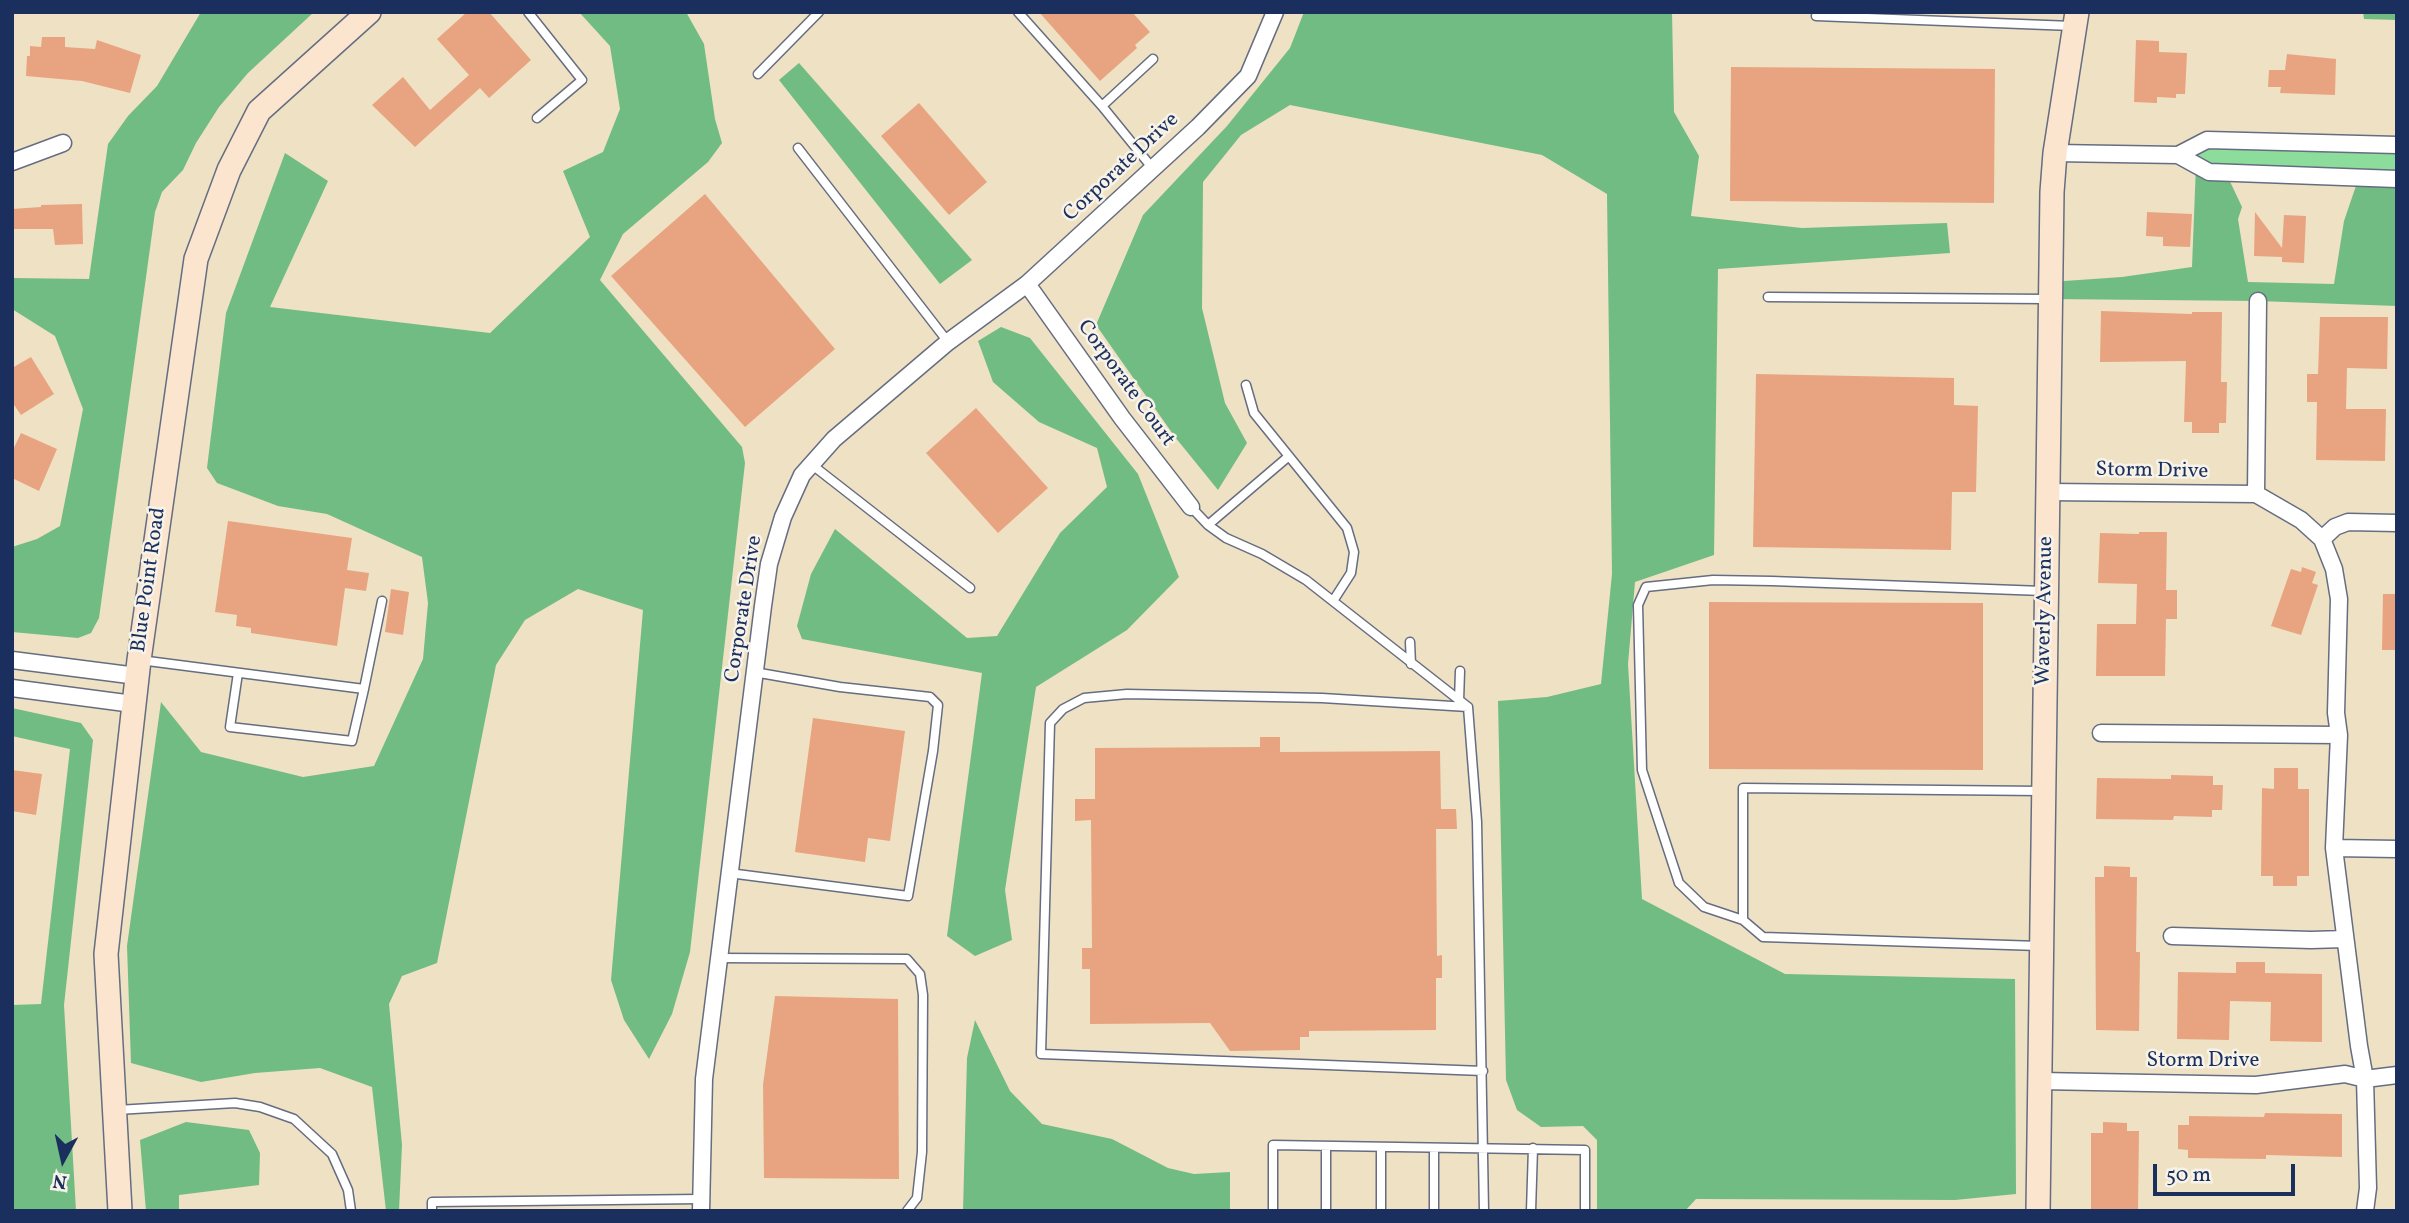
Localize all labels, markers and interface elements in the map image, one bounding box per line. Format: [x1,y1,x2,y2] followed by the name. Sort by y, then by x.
[1059,108,1185,228] street label: Corporate Drive
[1071,316,1179,452] street label: Corporate Court
[2095,458,2209,486] street label: Storm Drive
[127,506,173,654] street label: Blue Point Road
[721,534,769,684] street label: Corporate Drive
[2032,536,2060,686] street label: Waverly Avenue
[2147,1049,2259,1075] street label: Storm Drive
[28,1125,98,1195] north arrow
[2157,1150,2299,1194] scale bar
[2166,1161,2211,1190] text: 50 m
[51,1167,69,1195] text: N

